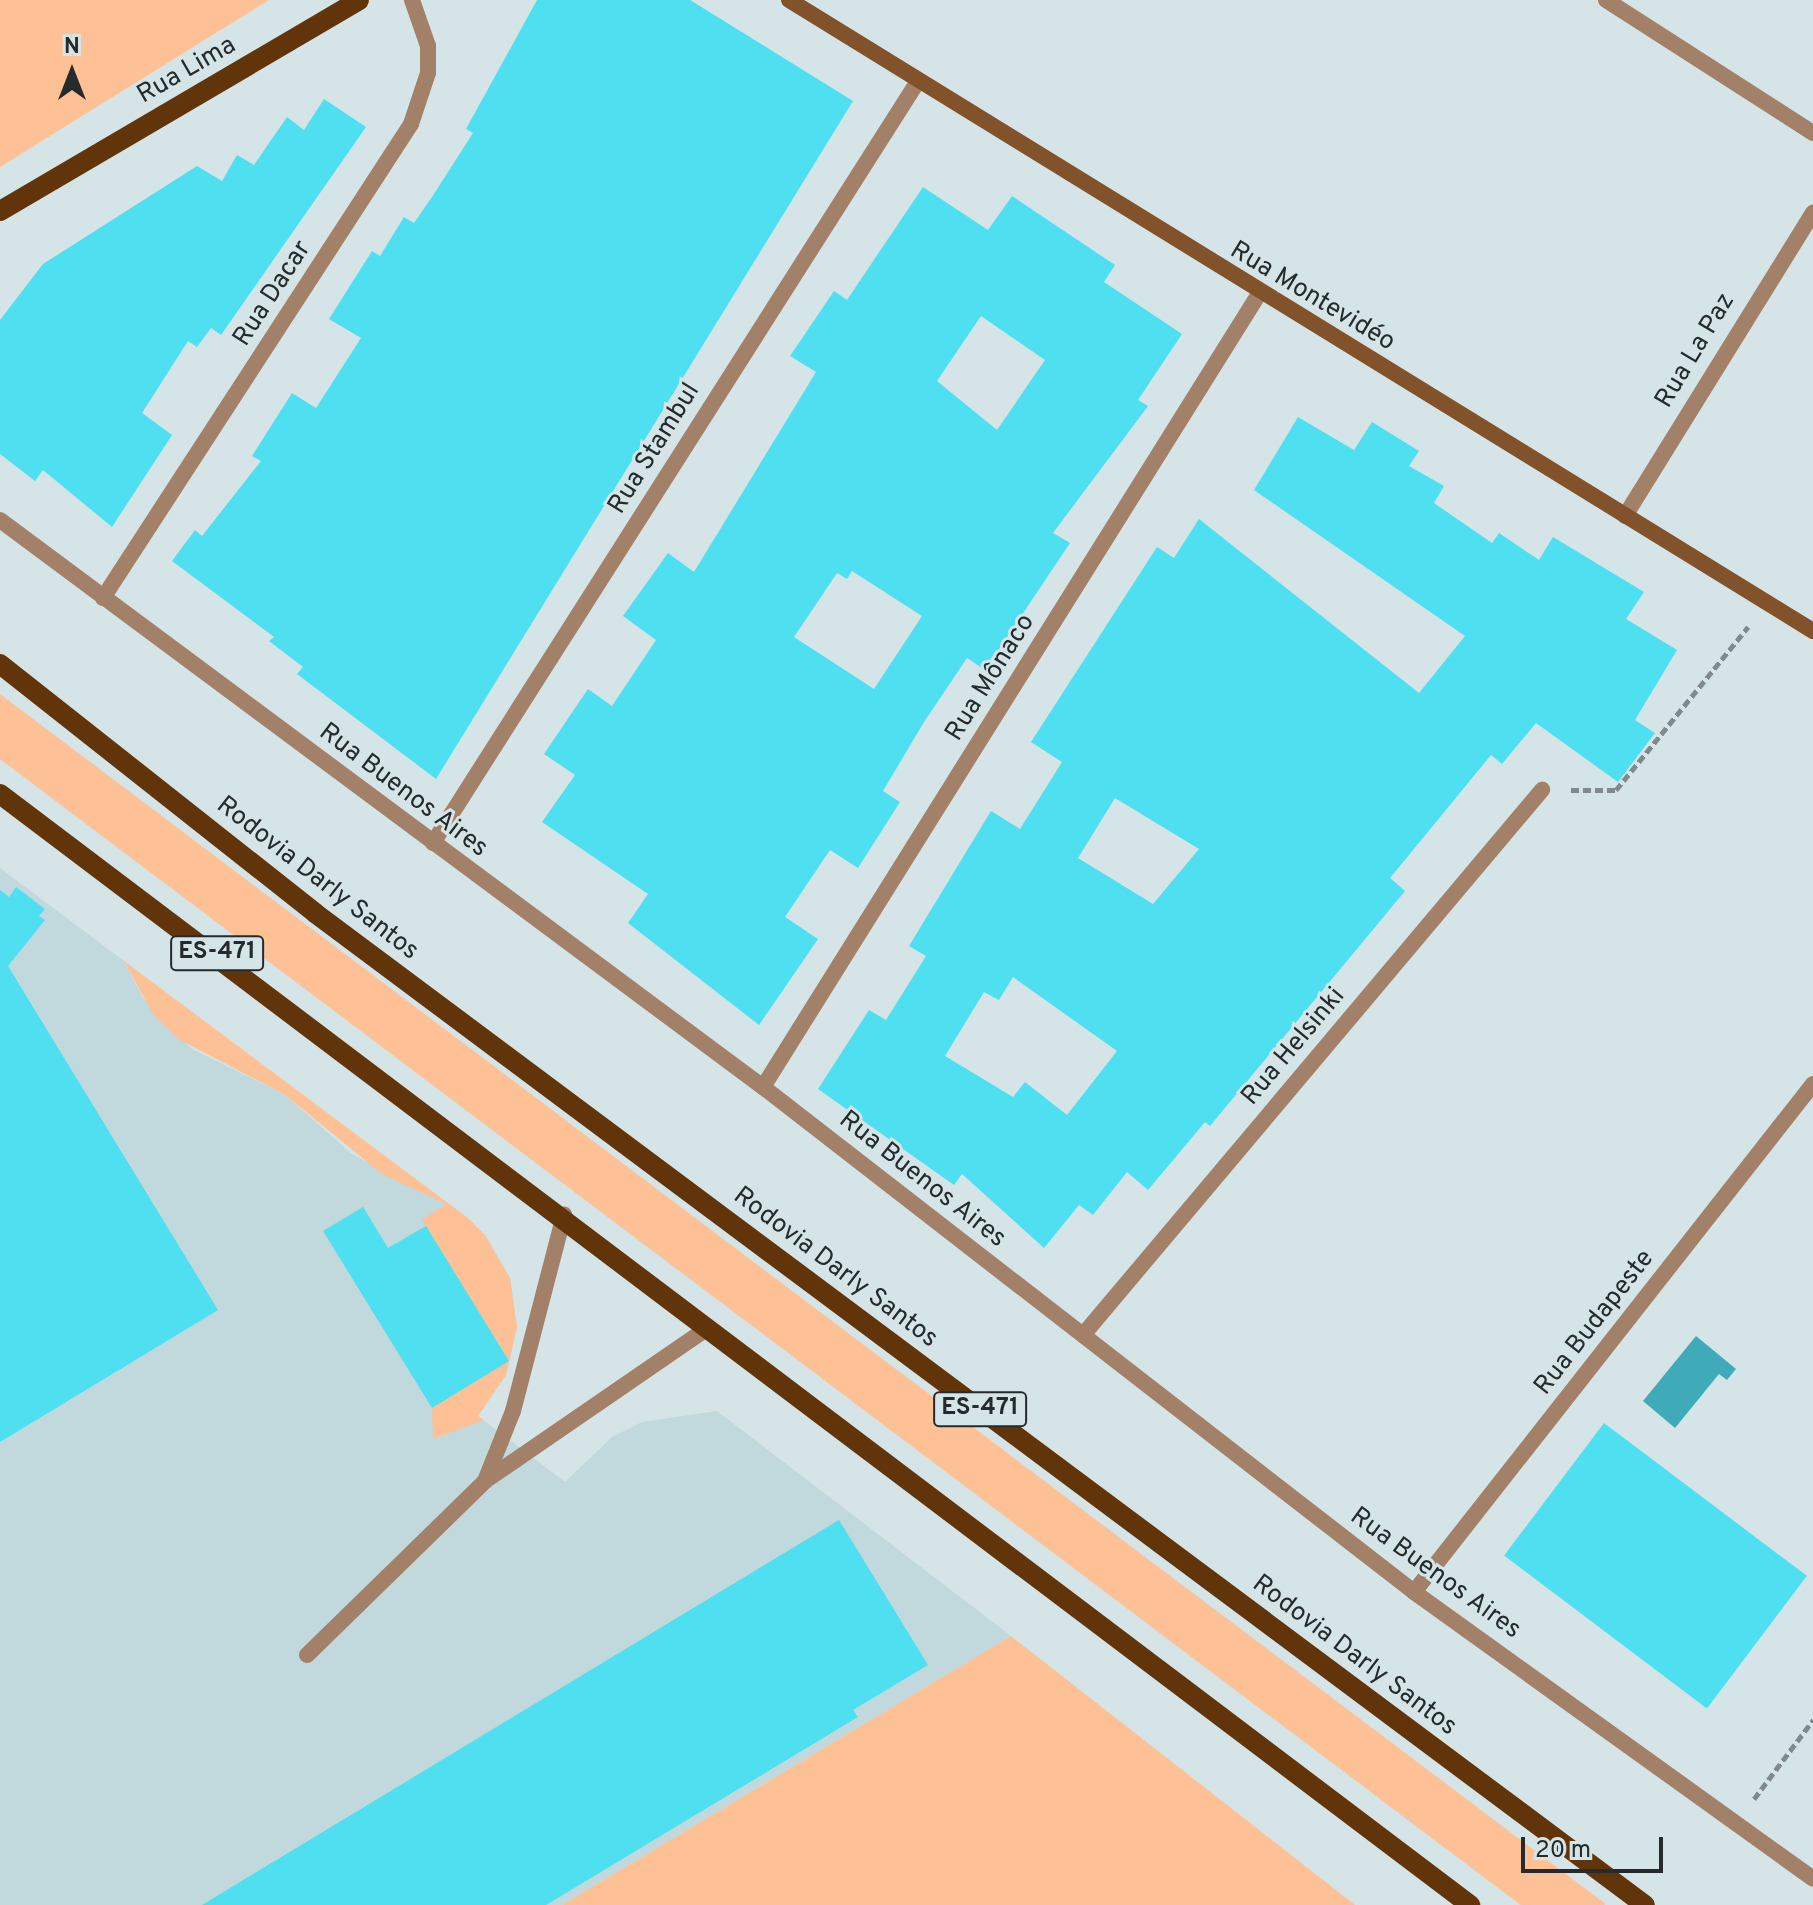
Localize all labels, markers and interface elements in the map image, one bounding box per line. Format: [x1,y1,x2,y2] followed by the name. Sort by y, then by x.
[132,30,242,112] street label: Rua Lima
[32,32,112,112] north arrow
[64,34,80,61] text: N
[227,235,319,353] street label: Rua Dacar
[1224,235,1400,359] street label: Rua Montevidéo
[1650,288,1742,414] street label: Rua La Paz
[602,378,708,520] street label: Rua Stambul
[940,609,1042,747] street label: Rua Mônaco
[312,717,494,865] street label: Rua Buenos Aires
[210,790,424,968] street label: Rodovia Darly Santos
[169,933,265,973] road number: ES-471
[1236,982,1352,1112] street label: Rua Helsinki
[832,1105,1012,1255] street label: Rua Buenos Aires
[727,1181,943,1355] street label: Rodovia Darly Santos
[1529,1244,1661,1402] street label: Rua Budapeste
[932,1389,1028,1429] road number: ES-471
[1343,1501,1527,1647] street label: Rua Buenos Aires
[1246,1569,1462,1743] street label: Rodovia Darly Santos
[1525,1821,1667,1871] scale bar
[1535,1836,1591,1866] text: 20 m

